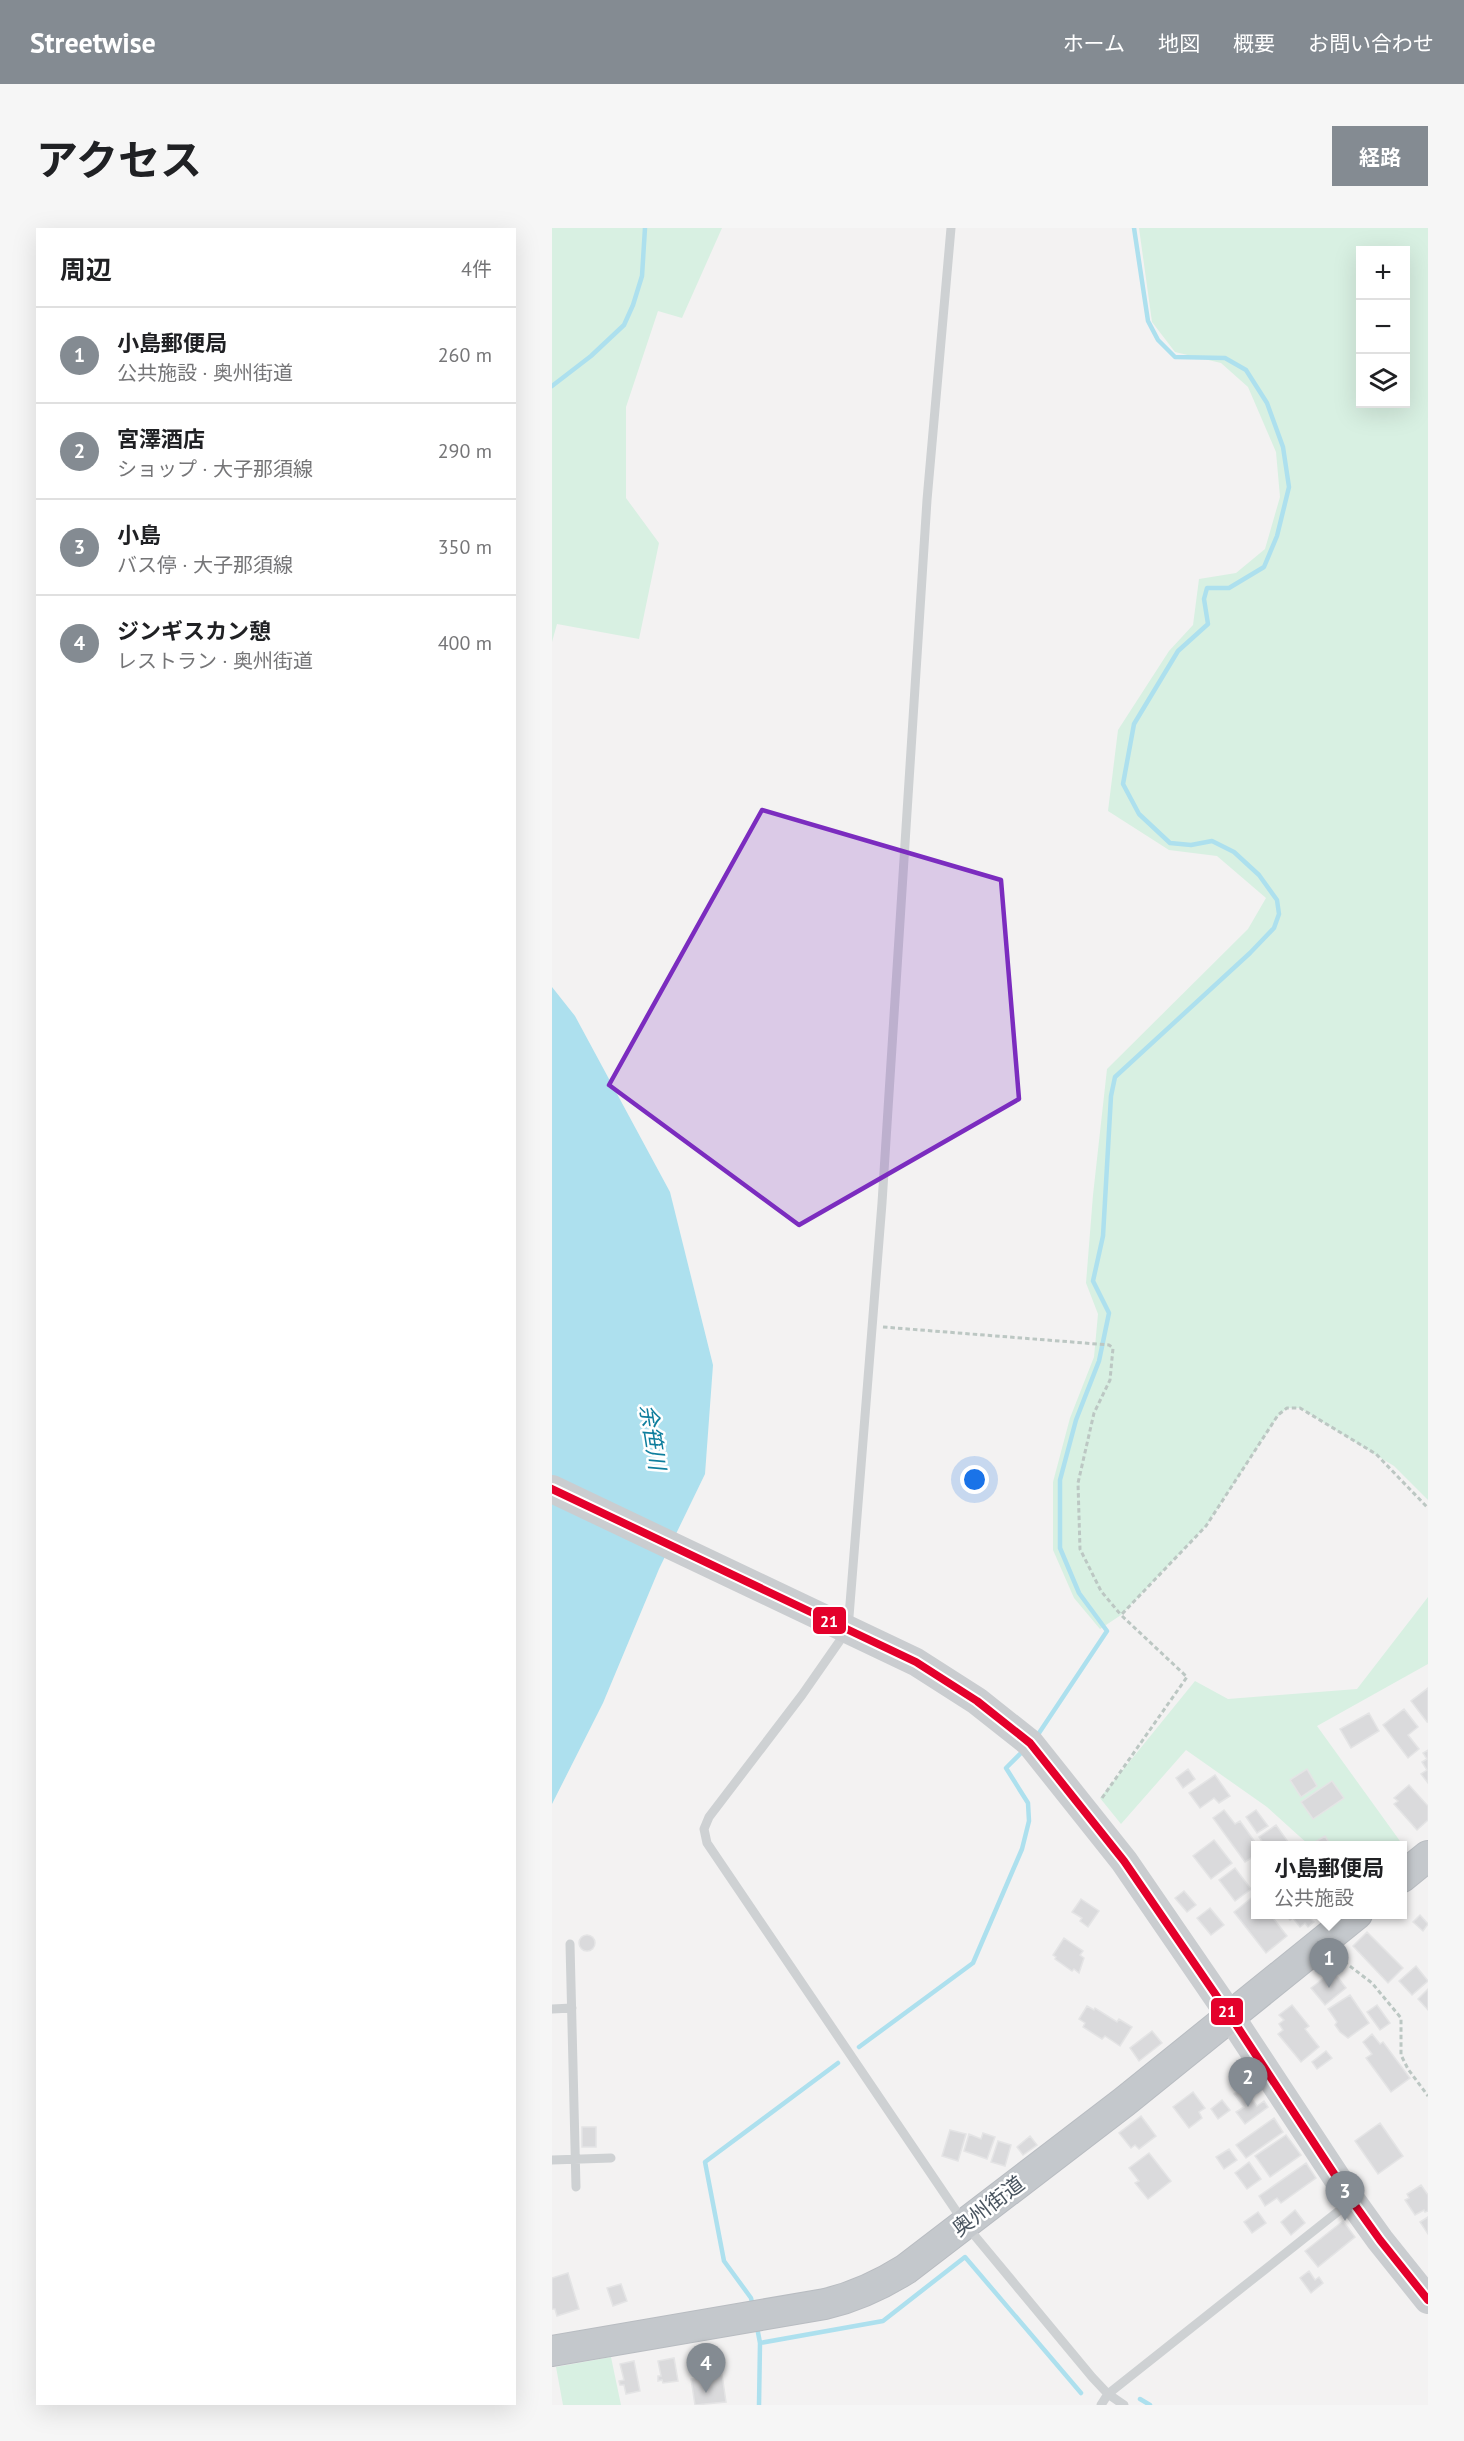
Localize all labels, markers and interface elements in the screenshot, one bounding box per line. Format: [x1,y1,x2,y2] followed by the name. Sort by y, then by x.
[30,24,156,61] text: Streetwise
[1063,30,1125,57] text: ホーム
[1158,30,1200,57] text: 地図
[1233,30,1275,57] text: 概要
[1308,30,1434,57] text: お問い合わせ
[1332,126,1428,186] button: 経路
[36,132,202,187] text: アクセス
[1356,246,1410,408] map controls
[1356,246,1410,300] button: +
[60,253,112,286] text: 周辺
[461,256,492,282] text: 4件
[1356,300,1410,354] button: −
[117,329,227,357] text: 小島郵便局
[74,342,85,368] text: 1
[438,342,492,368] text: 260 m
[1356,354,1410,408] button: layers
[117,360,293,386] text: 公共施設 · 奥州街道
[117,425,205,453] text: 宮澤酒店
[74,438,85,464] text: 2
[438,438,492,464] text: 290 m
[117,456,313,482] text: ショップ · 大子那須線
[117,521,161,549] text: 小島
[74,534,85,560] text: 3
[438,534,492,560] text: 350 m
[117,552,293,578] text: バス停 · 大子那須線
[117,617,271,645] text: ジンギスカン憩
[74,630,85,656] text: 4
[438,630,492,656] text: 400 m
[117,648,313,674] text: レストラン · 奥州街道
[634,1402,672,1474] water label: 余笹川
[960,1465,989,1494] your location
[812,1606,847,1635] line badge: 21
[820,1611,838,1631] text: 21
[1251,1841,1407,1919] popup
[1274,1854,1384,1882] text: 小島郵便局
[1274,1885,1354,1911] text: 公共施設
[1310,1938,1348,1988] pin: 1
[1210,1997,1244,2026] line badge: 21
[1218,2001,1236,2021] text: 21
[1228,2058,1268,2107] pin: 2
[946,2170,1030,2242] street label: 奥州街道
[1326,2172,1364,2221] pin: 3
[686,2344,726,2393] pin: 4

